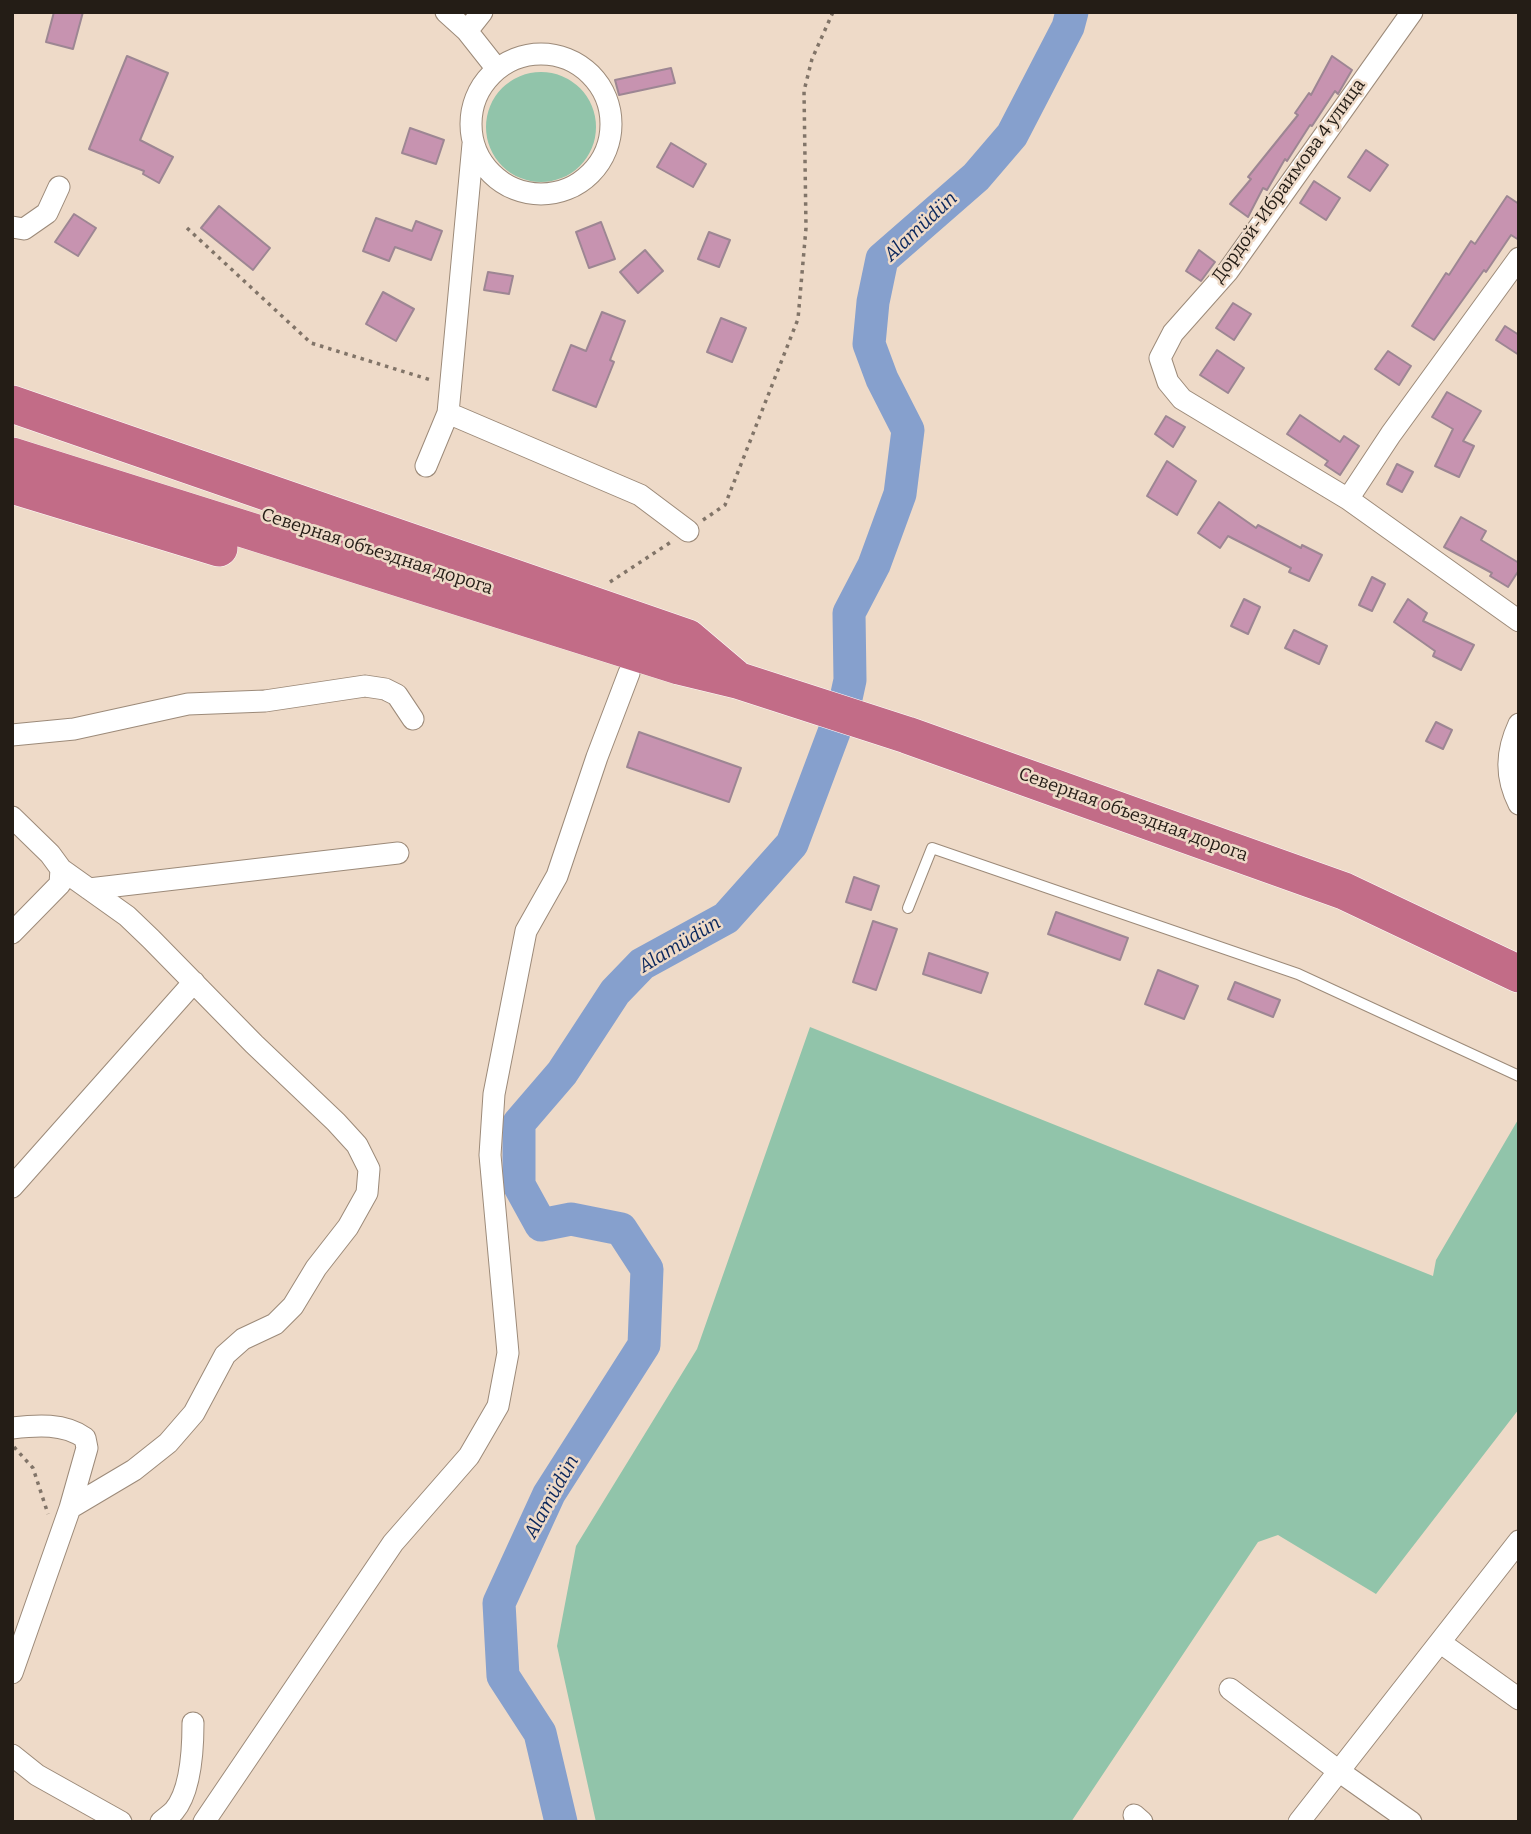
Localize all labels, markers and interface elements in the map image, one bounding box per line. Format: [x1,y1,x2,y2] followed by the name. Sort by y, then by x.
[1208,75,1370,287] street label: Дордой-Ибраимова 4 улица
[880,187,962,267] water label: Alamüdün
[258,504,496,600] street label: Северная объездная дорога
[1015,763,1251,867] street label: Северная объездная дорога
[635,912,725,978] water label: Alamüdün
[520,1452,584,1542] water label: Alamüdün

